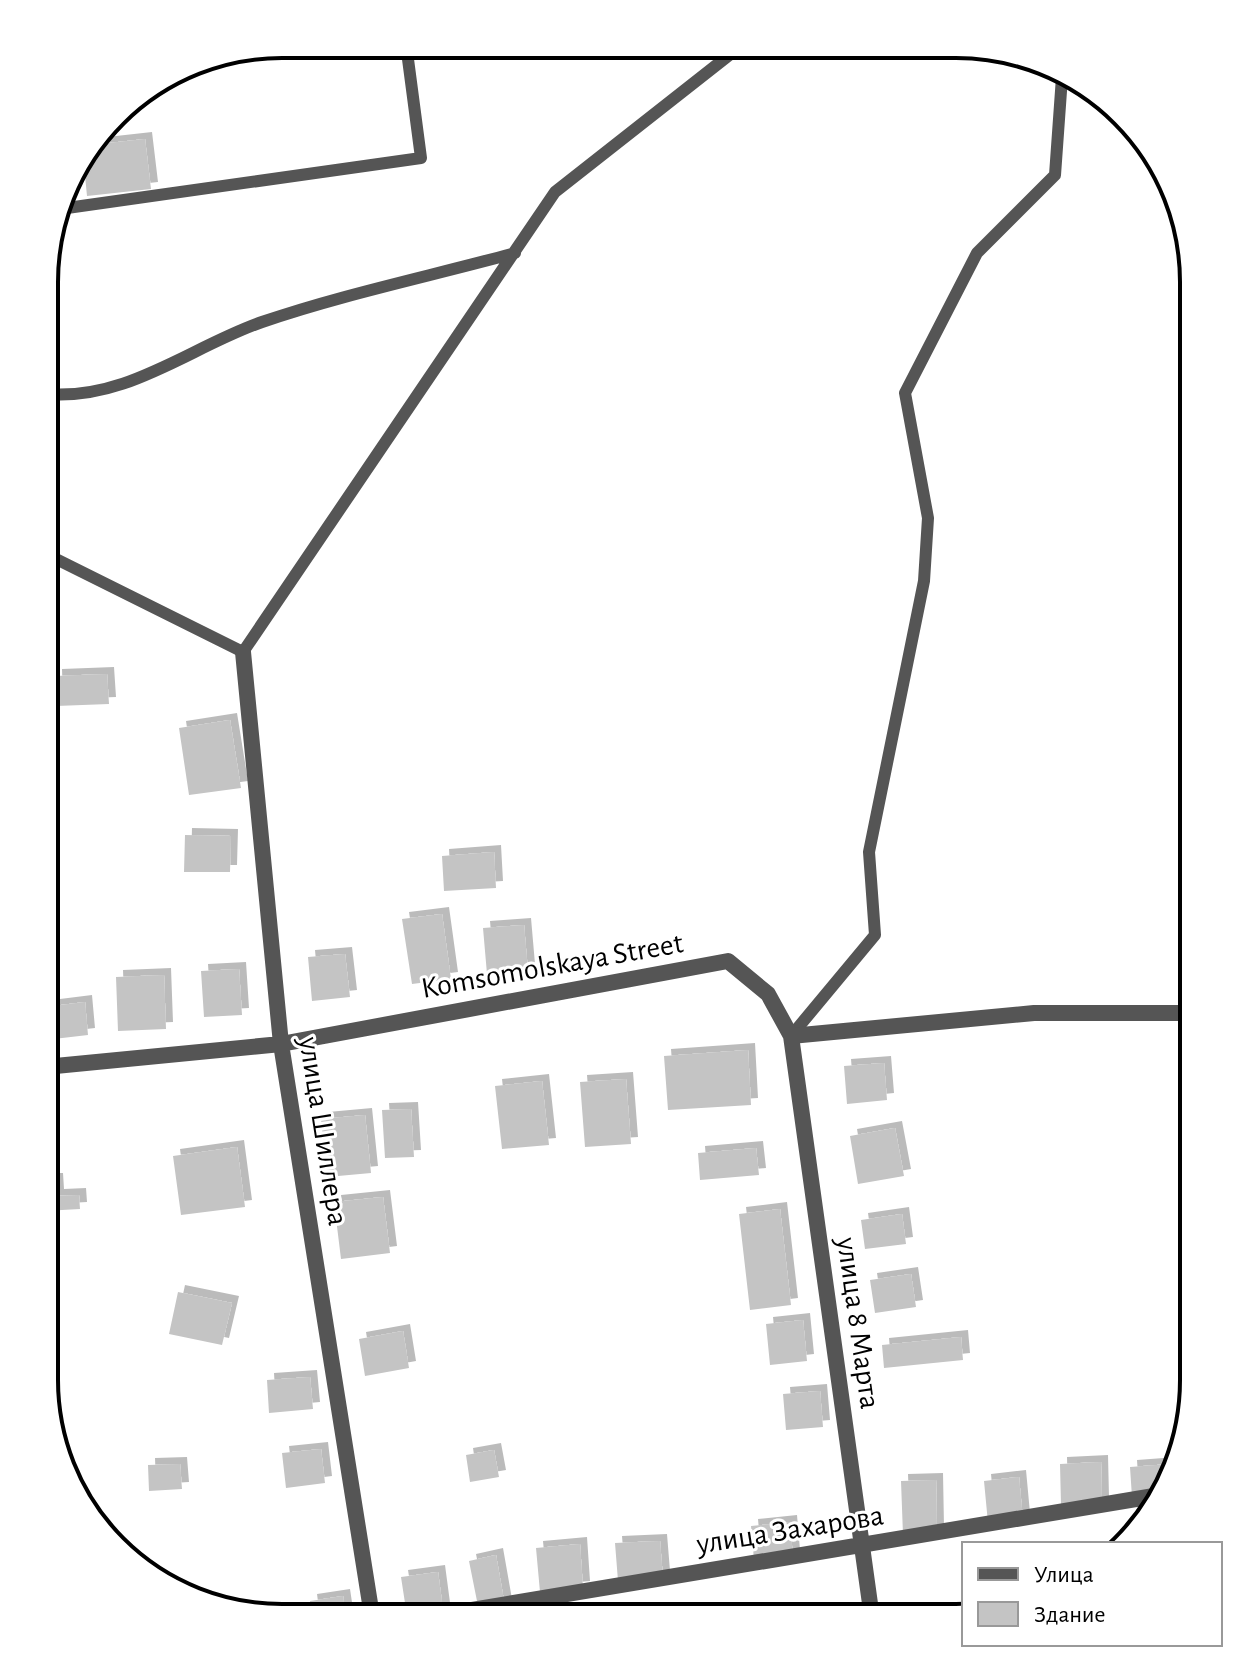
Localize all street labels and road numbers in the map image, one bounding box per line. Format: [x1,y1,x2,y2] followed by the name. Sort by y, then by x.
[419,928,686,1004] street label: Komsomolskaya Street
[293,1034,353,1228] street label: улица Шиллера
[831,1234,885,1411] street label: улица 8 Марта
[694,1500,886,1560] street label: улица Захарова

